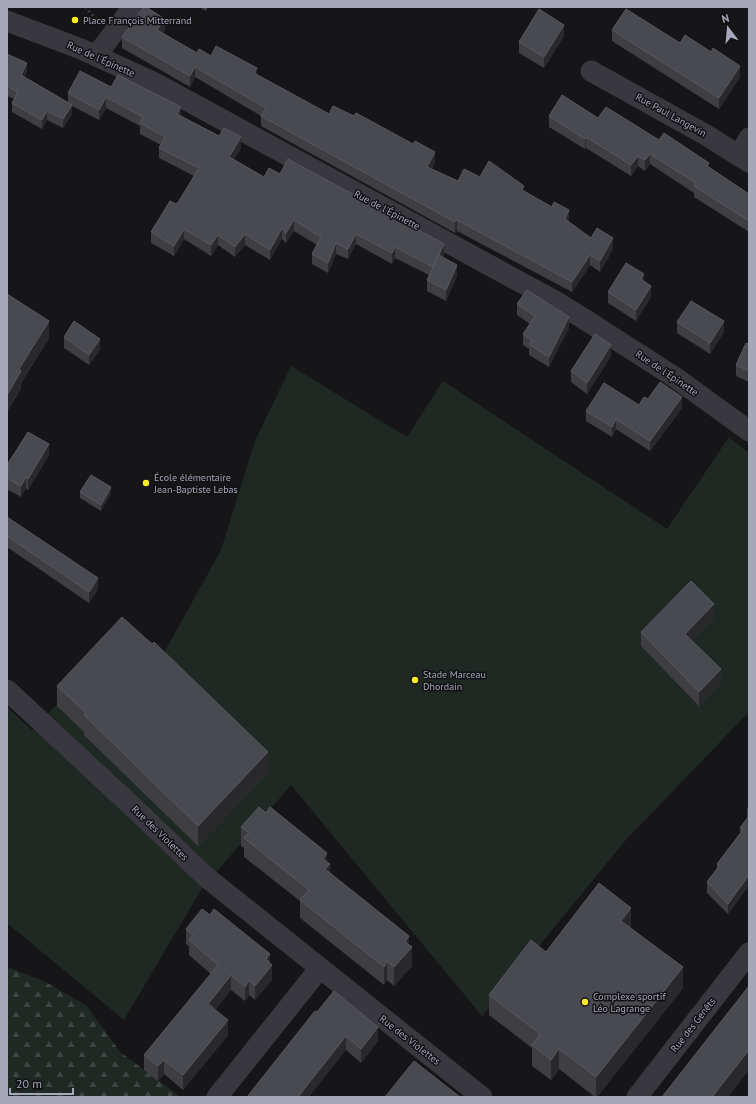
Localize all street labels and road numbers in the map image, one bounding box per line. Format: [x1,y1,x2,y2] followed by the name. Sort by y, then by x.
[65,38,137,80] street label: Rue de l'Épinette
[633,90,709,140] street label: Rue Paul Langevin
[352,187,422,233] street label: Rue de l'Épinette
[633,347,701,399] street label: Rue de l'Épinette
[129,803,191,863] street label: Rue des Violettes
[668,995,718,1055] street label: Rue des Genêts
[377,1012,443,1068] street label: Rue des Violettes

